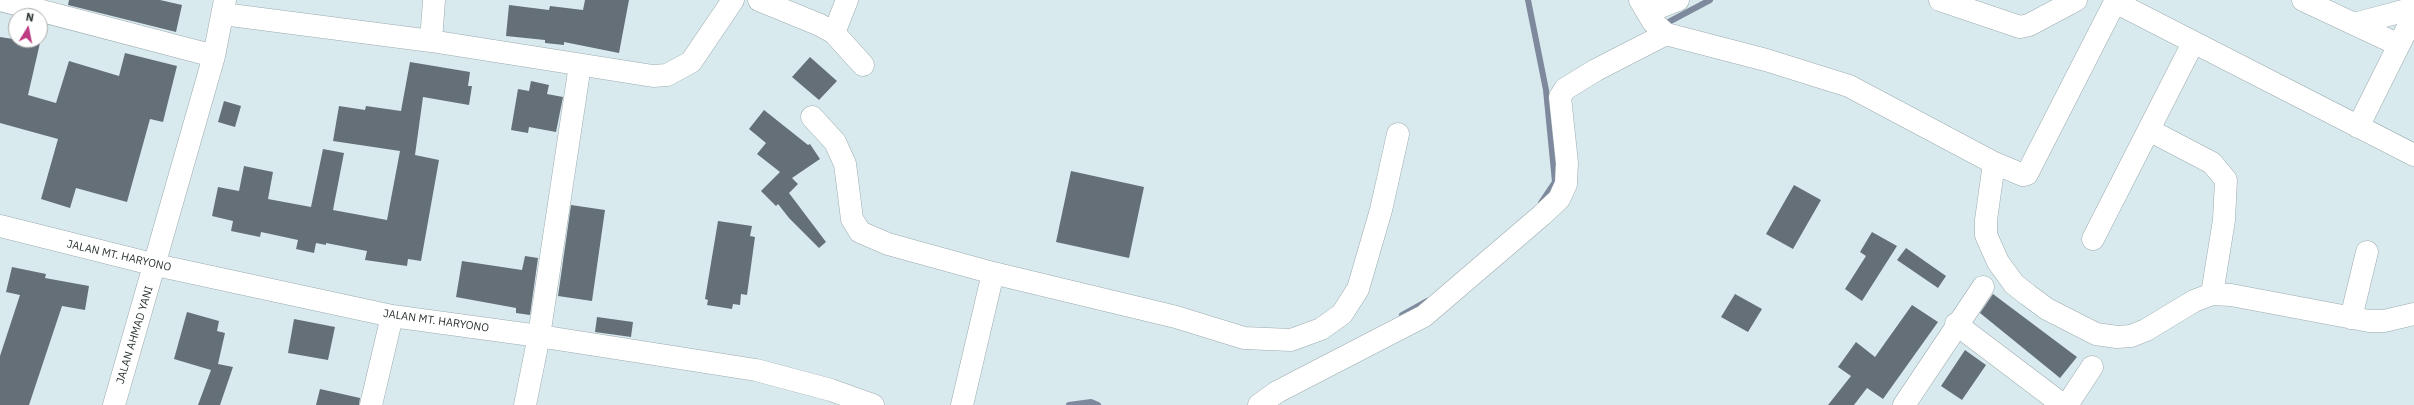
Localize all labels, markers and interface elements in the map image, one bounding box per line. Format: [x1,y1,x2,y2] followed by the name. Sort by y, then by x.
[8,8,48,48] north arrow
[25,10,35,25] text: N
[66,238,172,274] street label: JALAN MT. HARYONO
[114,284,156,386] street label: JALAN AHMAD YANI
[382,307,490,335] street label: JALAN MT. HARYONO

